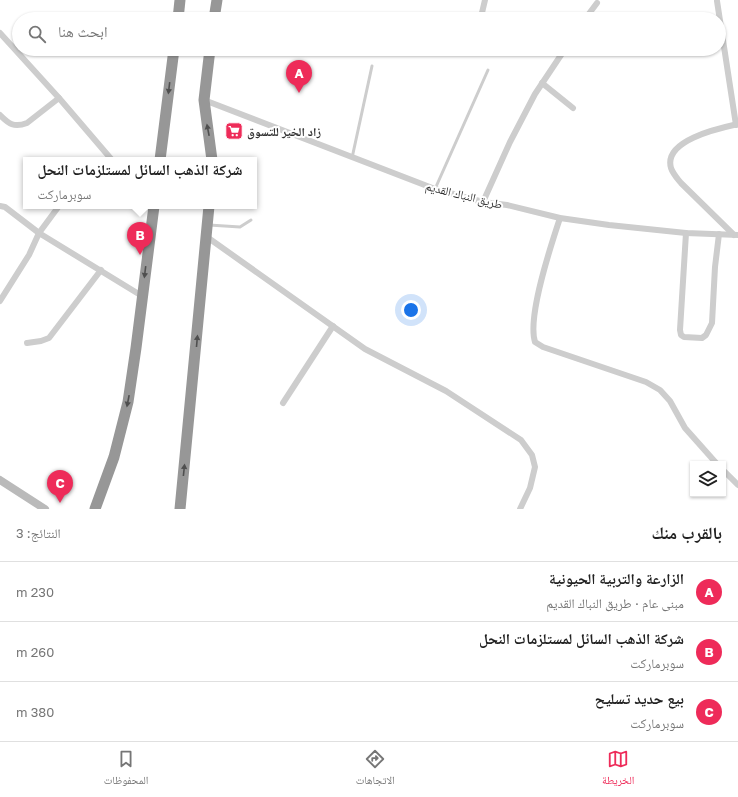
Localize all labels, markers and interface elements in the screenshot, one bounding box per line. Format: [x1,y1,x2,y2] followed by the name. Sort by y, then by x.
[12,12,726,56] search box
[58,22,108,40] text: ابحث هنا
[26,23,48,45] icon: search
[286,60,312,93] pin: A
[166,82,173,94] one-way arrow
[224,121,244,141] supermarket icon: زاد الخير للتسوق
[204,124,210,136] one-way arrow
[247,124,321,140] place label: زاد الخير للتسوق
[23,157,257,209] popup
[38,160,242,178] text: شركة الذهب السائل لمستلزمات النحل
[424,178,504,213] street label: طريق النباك القديم
[38,186,91,202] text: سوبرماركت
[127,222,153,255] pin: B
[142,266,148,279] one-way arrow
[401,300,421,320] your location
[193,335,200,347] one-way arrow
[125,395,131,407] one-way arrow
[690,461,726,497] map controls
[690,461,726,497] button: layers
[181,464,188,476] one-way arrow
[47,470,73,503] pin: C
[651,522,722,543] text: بالقرب منك
[16,525,61,541] text: النتائج: 3
[549,569,684,587] text: الزارعة والتربية الحيونية
[16,584,54,600] text: 230 m
[704,584,714,600] text: A
[546,595,684,611] text: مبنى عام · طريق النباك القديم
[479,629,684,647] text: شركة الذهب السائل لمستلزمات النحل
[16,644,54,660] text: 260 m
[704,644,714,660] text: B
[630,655,684,671] text: سوبرماركت
[595,689,684,707] text: بيع حديد تسليح
[16,704,54,720] text: 380 m
[704,704,714,720] text: C
[630,715,684,731] text: سوبرماركت
[104,748,148,791] tab: المحفوظات
[356,748,395,791] tab: الاتجاهات
[602,748,634,791] tab: الخريطة

